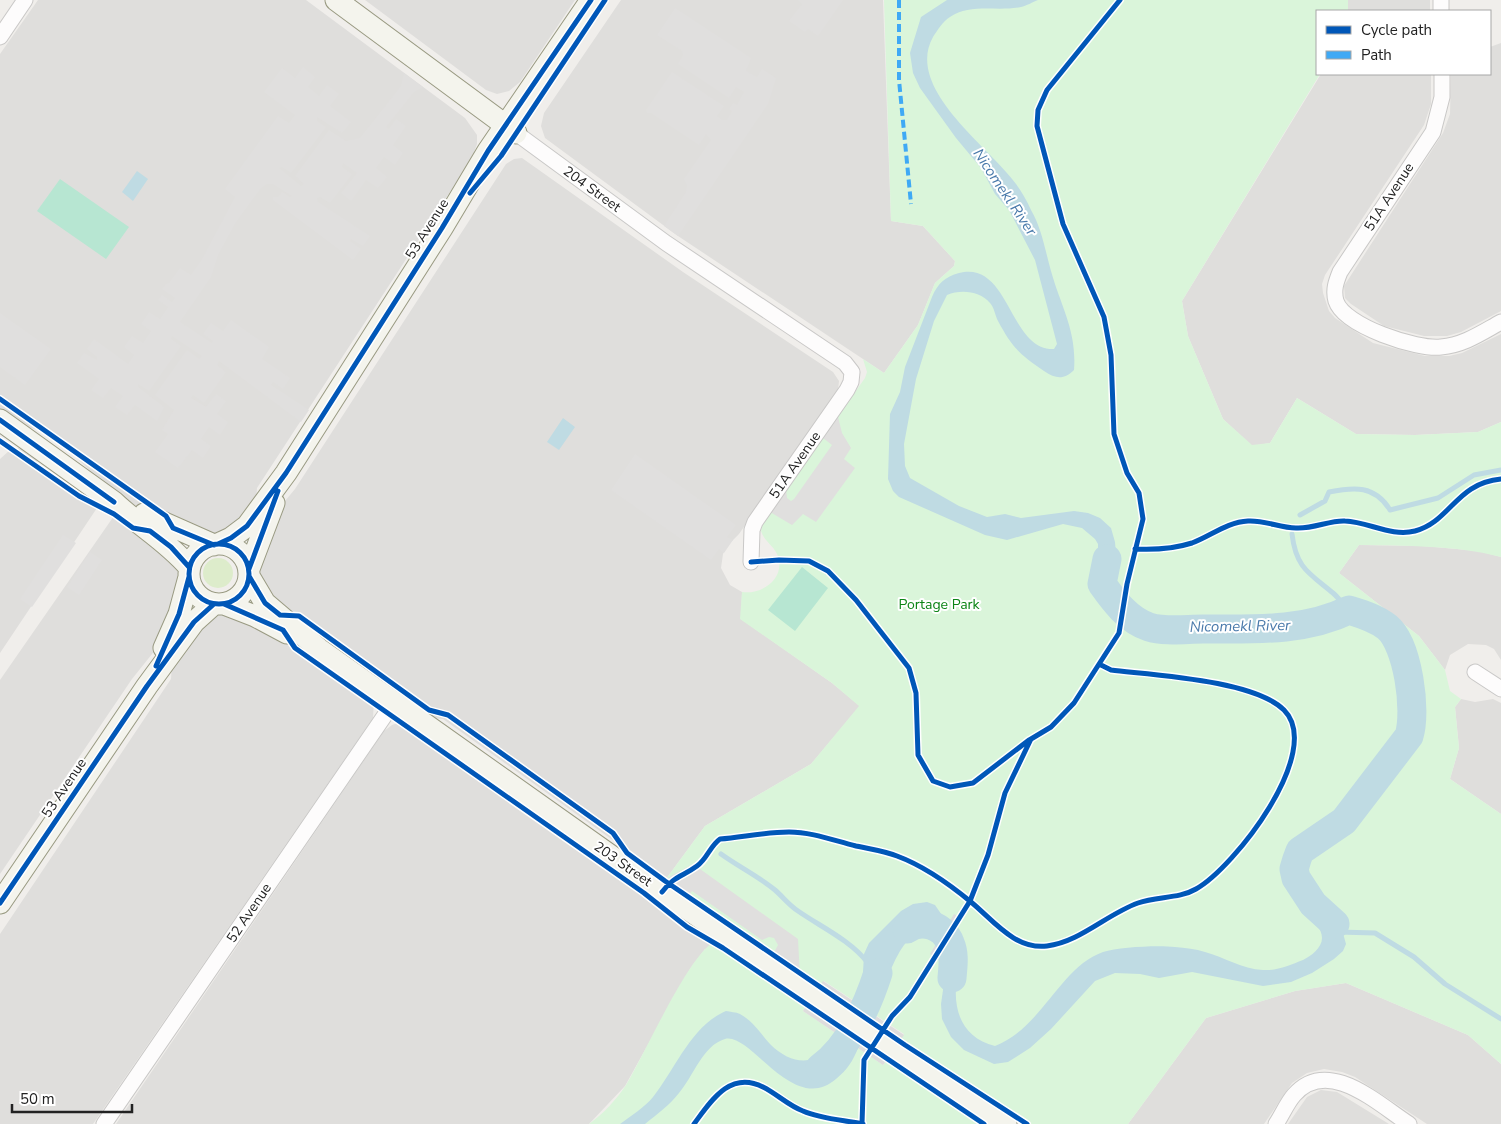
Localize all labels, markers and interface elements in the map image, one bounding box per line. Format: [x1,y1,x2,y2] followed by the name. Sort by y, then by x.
[1316,10,1491,75] legend
[1361,20,1432,40] text: Cycle path
[1361,45,1392,65] text: Path
[969,145,1042,240] water label: Nicomekl River
[1360,159,1418,235] street label: 51A Avenue
[559,162,625,216] street label: 204 Street
[401,195,453,263] street label: 53 Avenue
[765,428,825,502] street label: 51A Avenue
[898,595,981,614] park label: Portage Park
[1189,615,1291,637] water label: Nicomekl River
[37,754,91,822] street label: 53 Avenue
[590,837,656,891] street label: 203 Street
[222,879,276,947] street label: 52 Avenue
[12,1082,132,1114] scale bar
[20,1089,55,1109] text: 50 m

